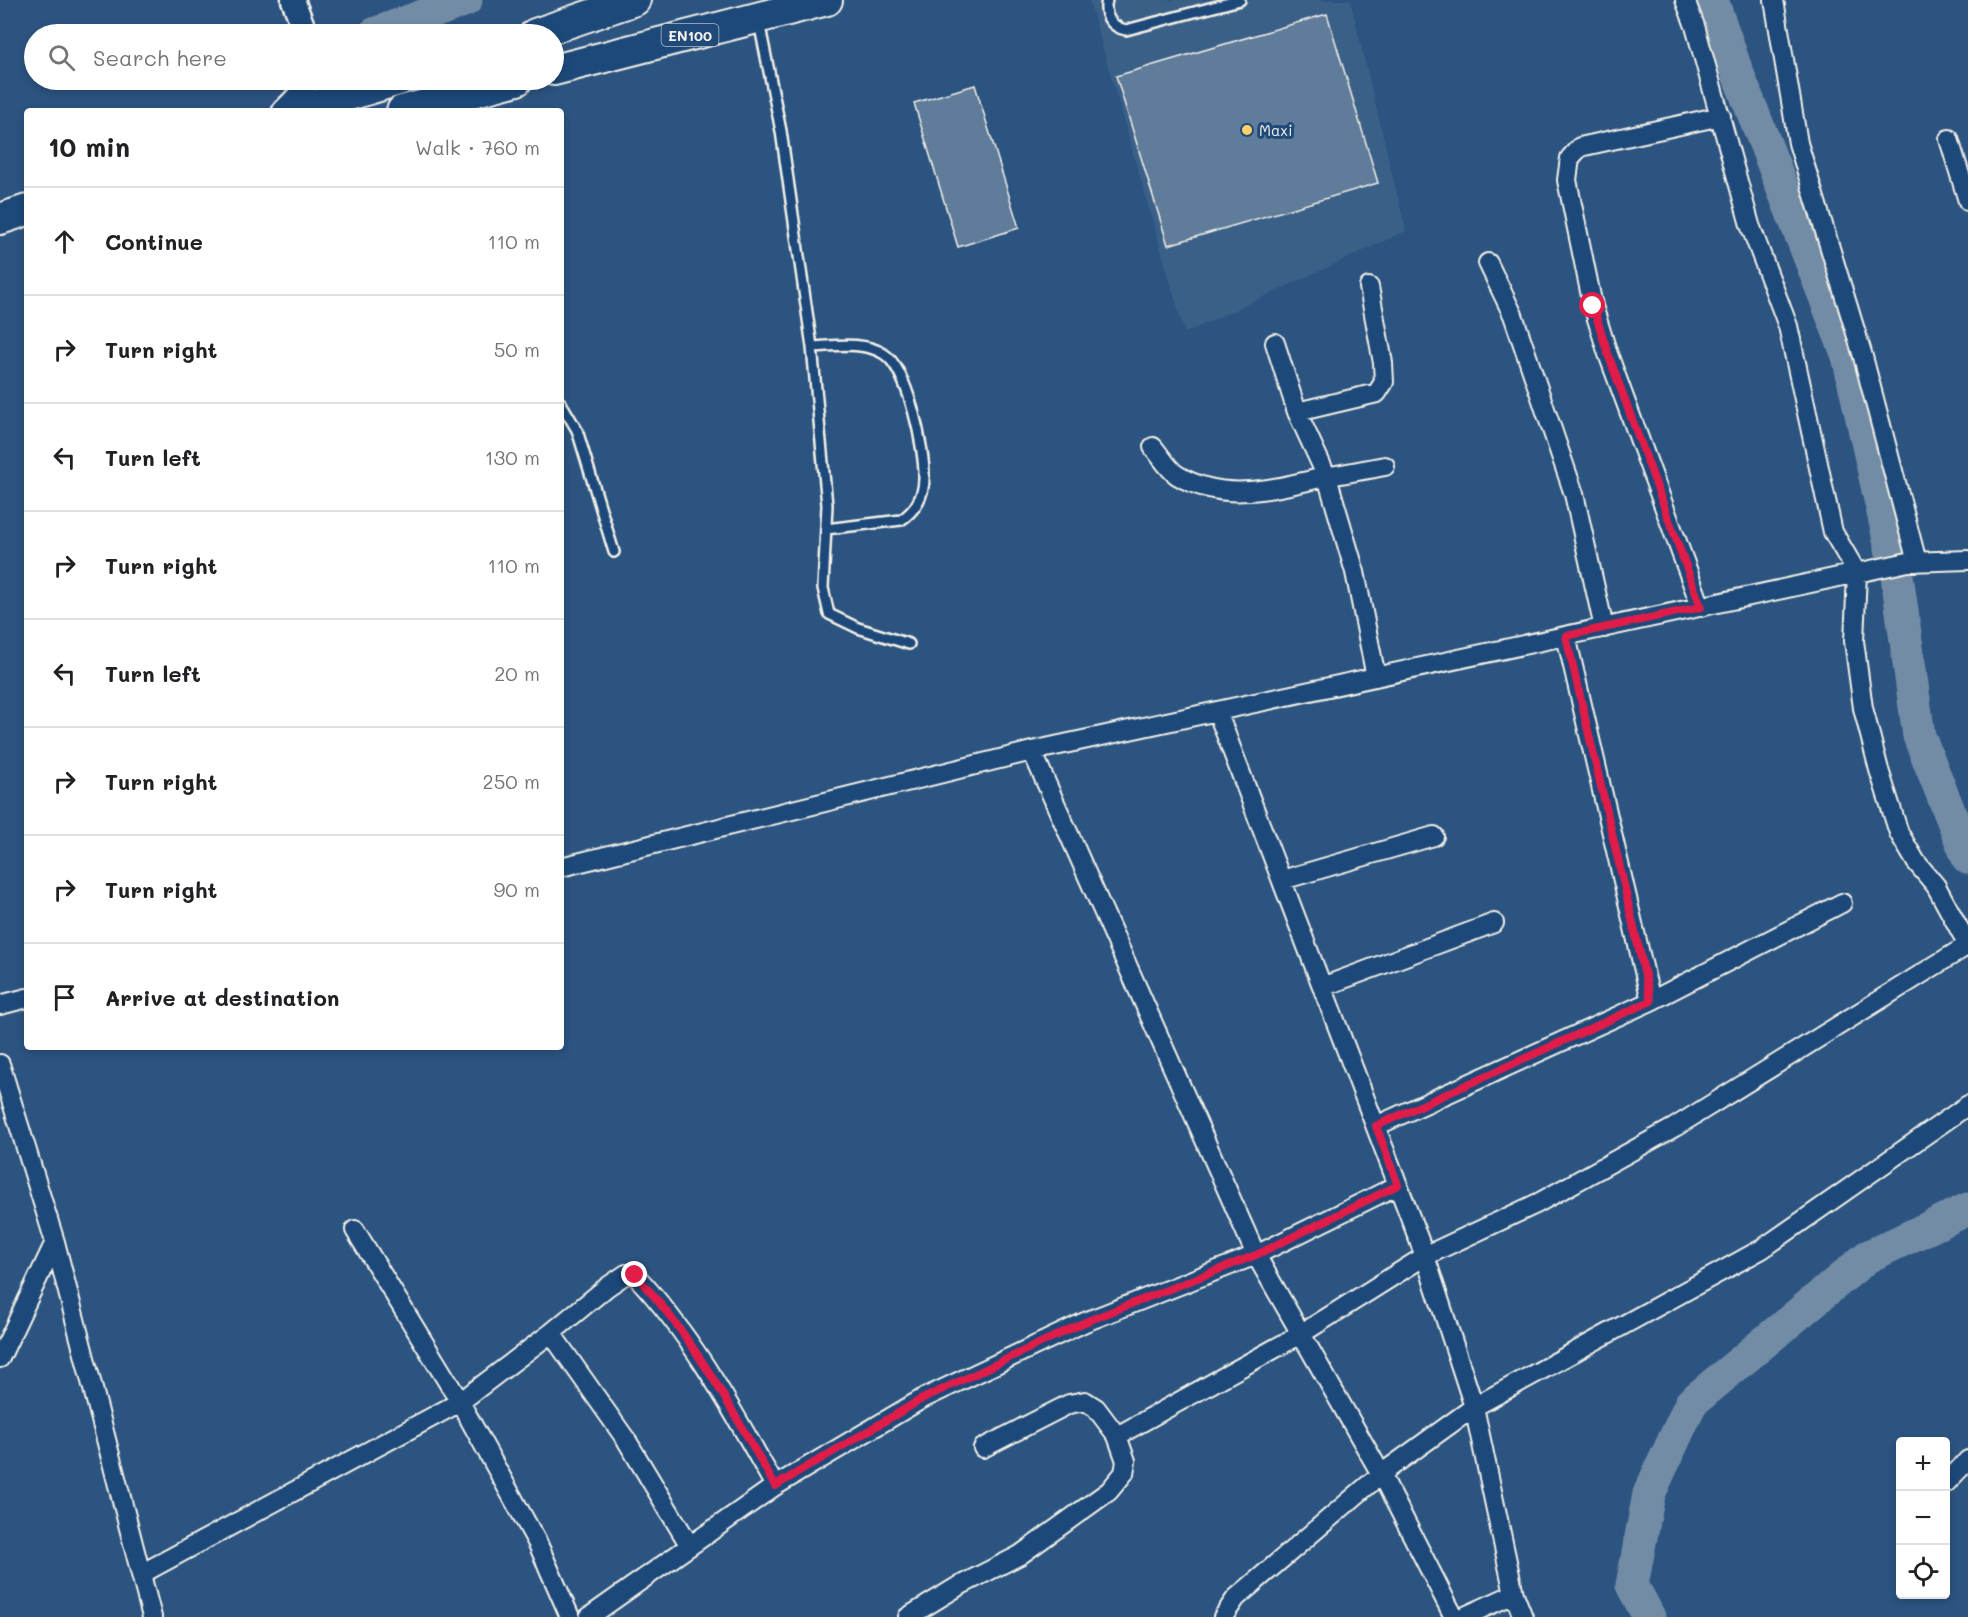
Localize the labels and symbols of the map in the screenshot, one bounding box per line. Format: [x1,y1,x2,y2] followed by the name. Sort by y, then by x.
[662,24,718,46] road number: EN100
[1259,120,1293,140] place label: Maxi
[1240,123,1254,137] marker: Maxi
[1579,292,1605,318] route start
[621,1261,647,1287] route end

